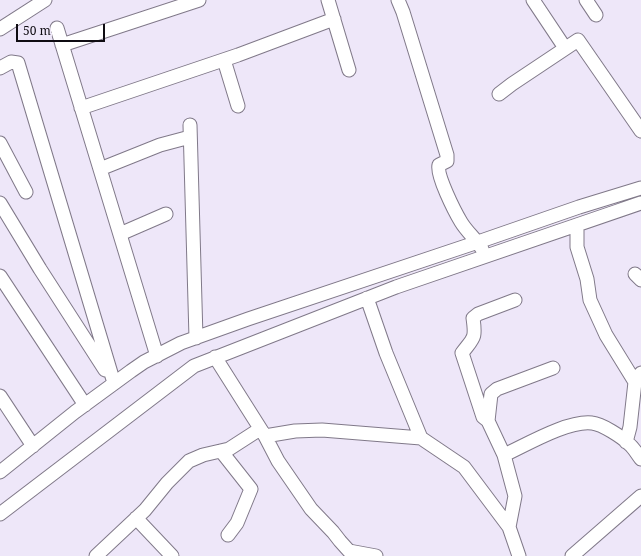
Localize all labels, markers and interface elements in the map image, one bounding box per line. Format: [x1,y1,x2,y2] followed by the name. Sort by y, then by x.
[18,16,107,42] scale bar
[23,22,51,39] text: 50 m

